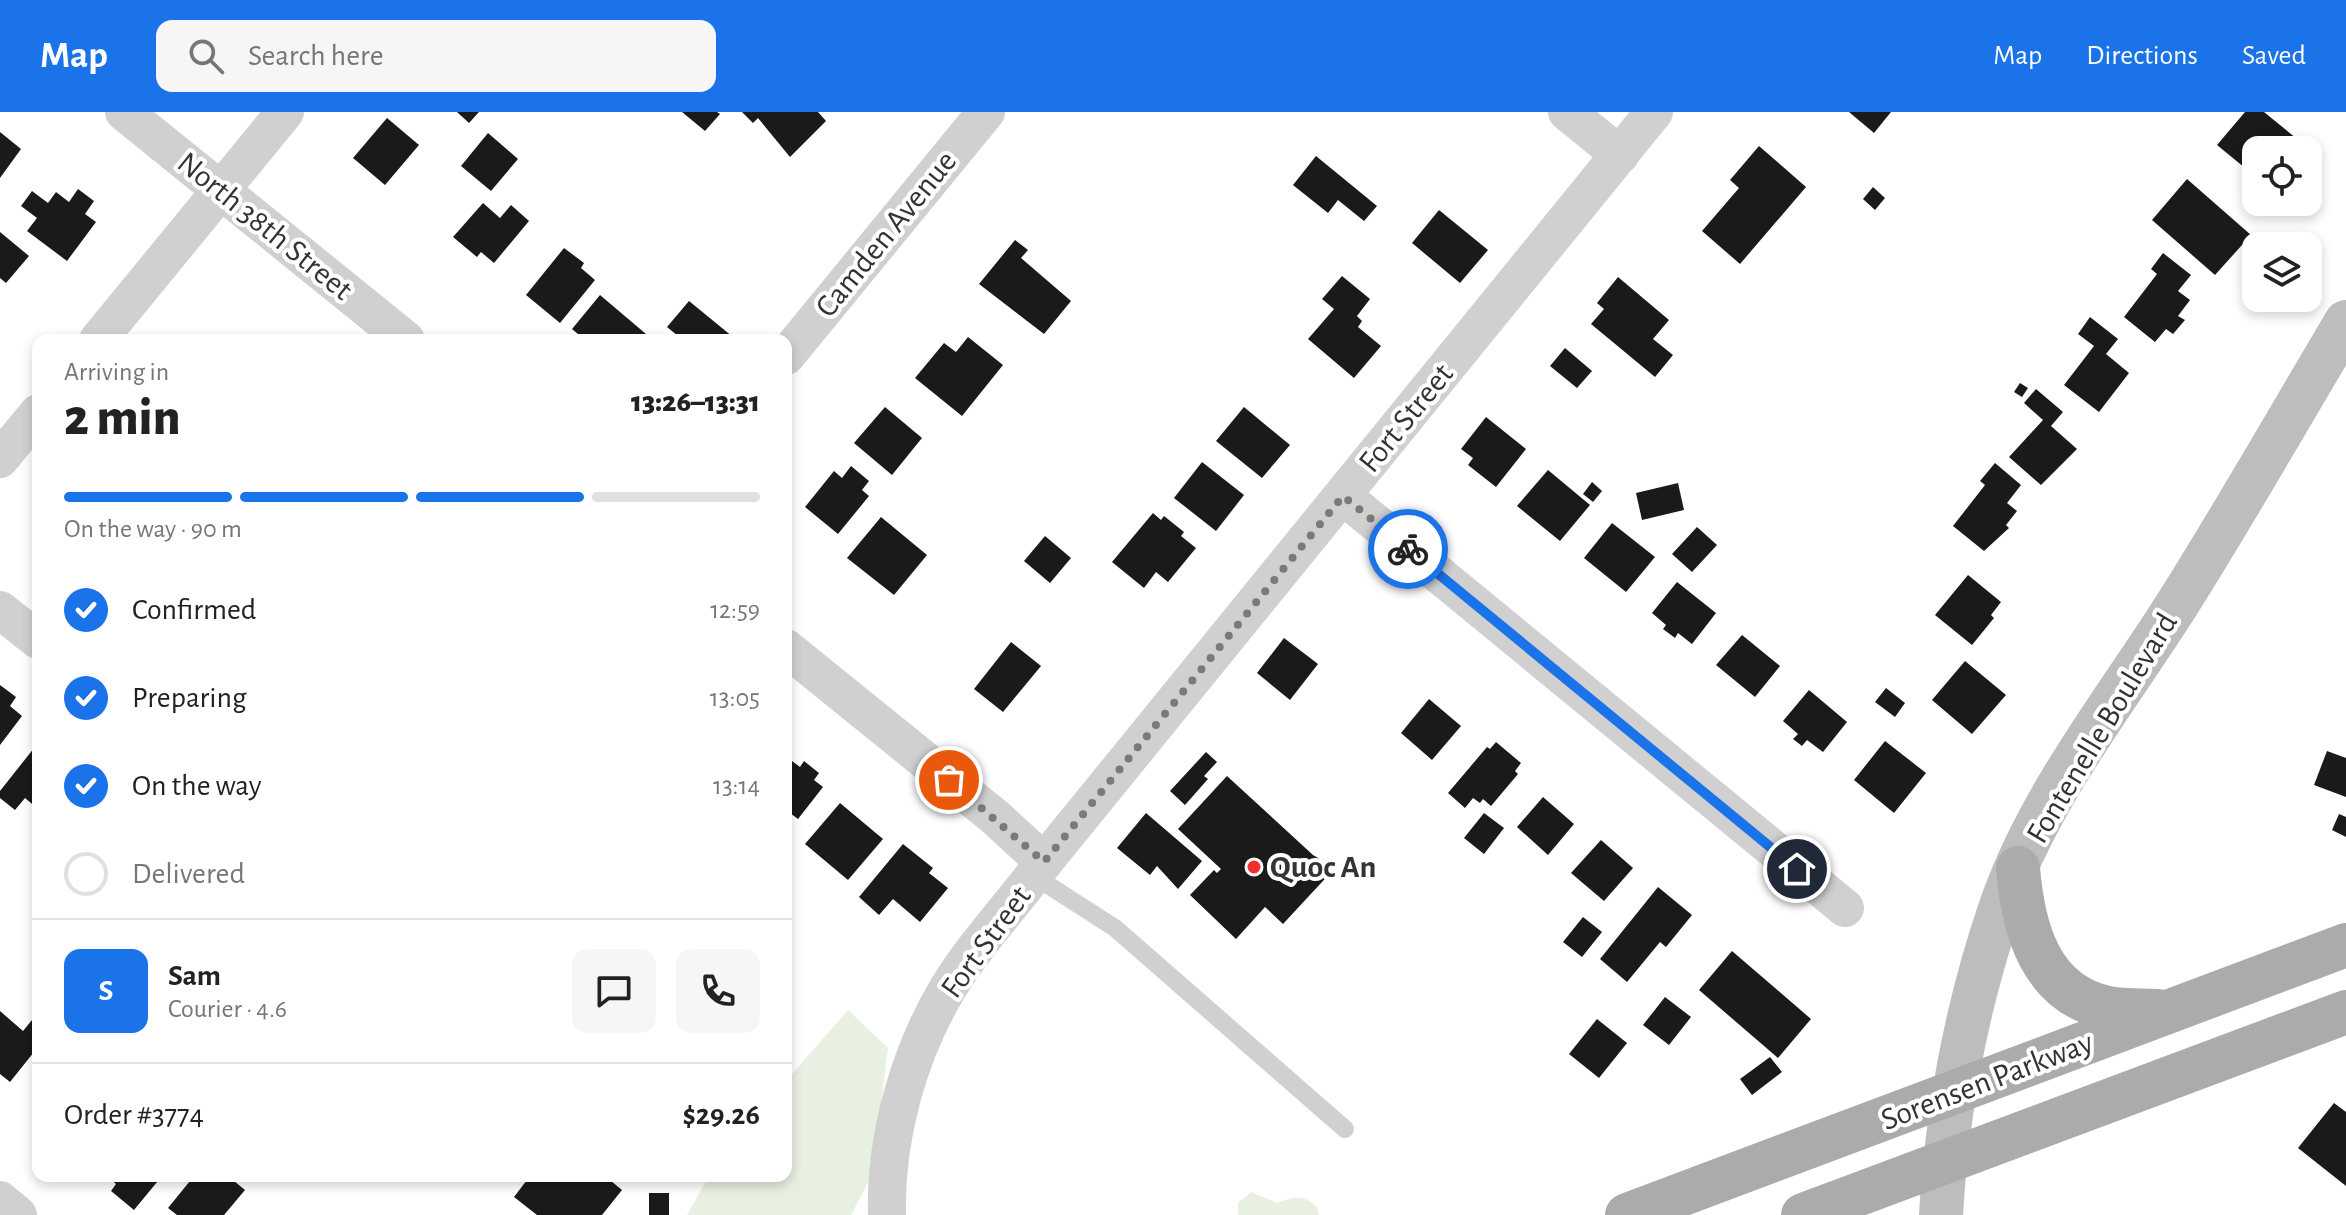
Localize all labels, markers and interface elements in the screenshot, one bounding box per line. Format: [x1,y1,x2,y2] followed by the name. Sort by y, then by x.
[156,20,716,92] search box
[184,34,228,78] icon: search
[40,37,108,75] text: Map
[248,41,384,71] text: Search here
[1993,42,2042,70] text: Map
[2086,42,2198,70] text: Directions
[2242,42,2306,70] text: Saved
[2242,136,2322,312] map controls
[2242,136,2322,216] button: locate
[810,145,962,323] street label: Camden Avenue
[171,146,359,306] street label: North 38th Street
[2242,232,2322,312] button: layers
[1353,358,1459,478] street label: Fort Street
[64,359,169,385] text: Arriving in
[631,387,760,417] text: 13:26–13:31
[64,392,180,444] text: 2 min
[1368,509,1448,589] courier
[64,516,242,542] text: On the way · 90 m
[1386,527,1430,571] icon: bike
[64,588,108,632] icon: check
[132,595,256,625] text: Confirmed
[710,597,760,623] text: 12:59
[2021,607,2183,849] street label: Fontenelle Boulevard
[64,676,108,720] icon: check
[132,683,247,713] text: Preparing
[710,685,760,711] text: 13:05
[915,746,983,814] pin
[927,758,971,802] icon: bag
[64,764,108,808] icon: check
[132,771,261,801] text: On the way
[713,773,760,799] text: 13:14
[1763,835,1831,903] pin
[1775,847,1819,891] icon: home
[1270,851,1376,884] place label: Quoc An
[1245,858,1263,876] marker: Quoc An
[132,859,245,889] text: Delivered
[935,880,1037,1004] street label: Fort Street
[572,949,656,1033] button: chat
[676,949,760,1033] button: phone
[168,961,221,991] text: Sam
[99,976,113,1006] text: S
[168,996,287,1022] text: Courier · 4.6
[1877,1026,2098,1136] street label: Sorensen Parkway
[64,1100,204,1130] text: Order #3774
[682,1100,760,1130] text: $29.26

